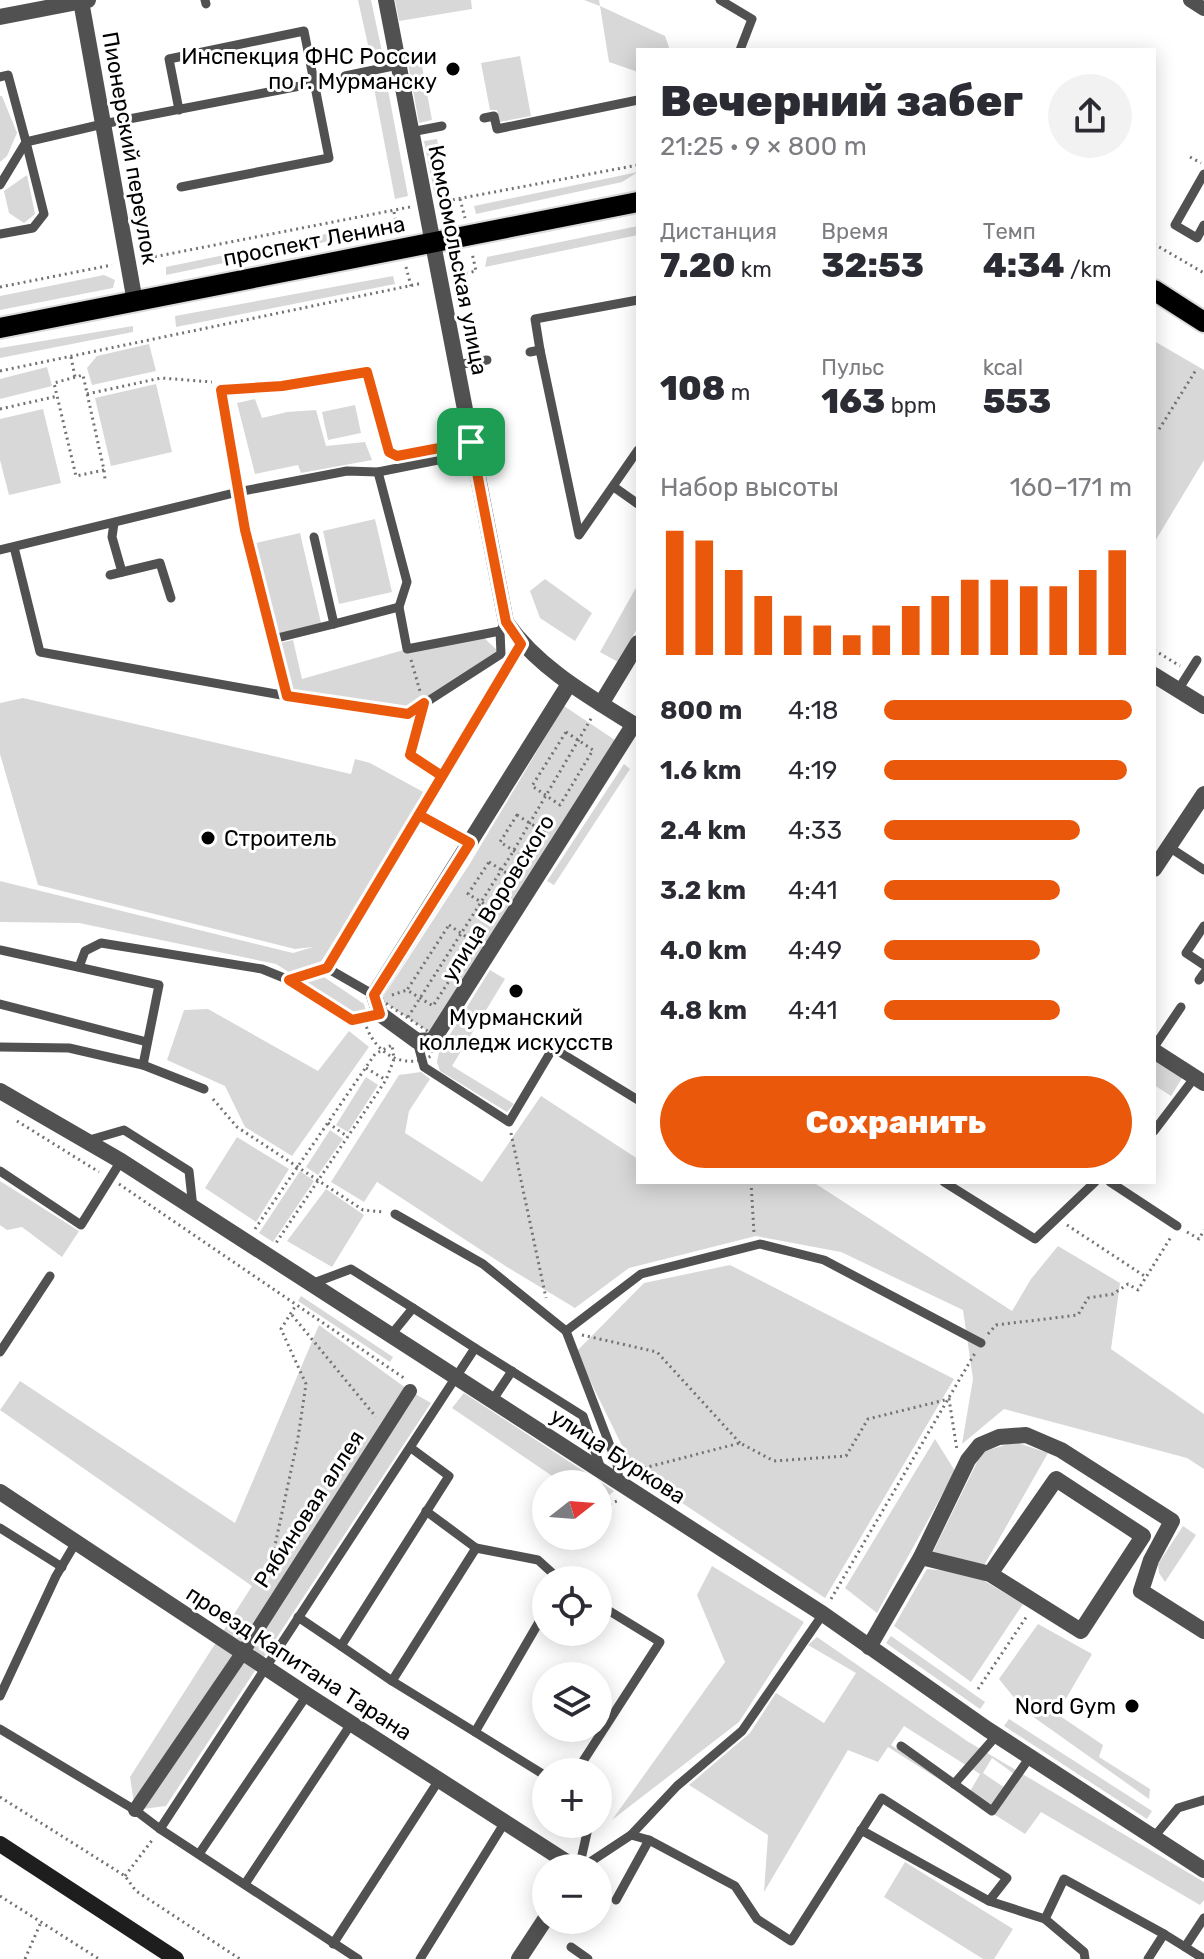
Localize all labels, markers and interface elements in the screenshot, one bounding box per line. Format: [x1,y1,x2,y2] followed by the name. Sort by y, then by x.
[96,30,164,267] street label: Пионерский переулок
[181,43,437,95] place label: Инспекция ФНС России по г. Мурманску
[444,60,462,78] marker: Инспекция ФНС России по г. Мурманску
[1048,74,1132,158] button: share
[660,75,1023,127] text: Вечерний забег
[660,131,867,162] text: 21:25 · 9 × 800 m
[422,143,494,377] street label: Комсомольская улица
[221,210,407,272] street label: проспект Ленина
[660,218,777,245] text: Дистанция
[821,218,888,245] text: Время
[983,218,1036,245] text: Темп
[660,245,735,286] text: 7.20
[821,245,924,286] text: 32:53
[983,245,1065,286] text: 4:34
[735,256,772,283] text: km
[1065,256,1111,283] text: /km
[821,354,884,381] text: Пульс
[983,354,1023,381] text: kcal
[660,368,725,409] text: 108
[725,379,750,406] text: m
[821,381,885,422] text: 163
[983,381,1051,422] text: 553
[885,392,936,419] text: bpm
[437,408,505,476] pin
[449,420,493,464] icon: arrive
[660,472,839,503] text: Набор высоты
[1010,472,1132,503] text: 160–171 m
[660,695,742,726] text: 800 m
[788,695,838,726] text: 4:18
[660,755,742,786] text: 1.6 km
[788,755,837,786] text: 4:19
[436,809,560,987] street label: улица Воровского
[660,815,746,846] text: 2.4 km
[788,815,842,846] text: 4:33
[224,825,336,852] place label: Строитель
[199,829,217,847] marker: Строитель
[660,875,746,906] text: 3.2 km
[788,875,838,906] text: 4:41
[660,935,747,966] text: 4.0 km
[788,935,842,966] text: 4:49
[507,982,525,1000] marker: Мурманский колледж искусств
[660,995,747,1026] text: 4.8 km
[788,995,838,1026] text: 4:41
[419,1004,613,1056] place label: Мурманский колледж искусств
[660,1076,1132,1168] button: Сохранить
[545,1402,691,1510] street label: улица Буркова
[248,1425,370,1593] street label: Рябиновая аллея
[532,1470,612,1550] north arrow
[532,1470,612,1934] map controls
[532,1566,612,1646] button: locate
[181,1580,417,1746] street label: проезд Капитана Тарана
[532,1662,612,1742] button: layers
[1015,1693,1116,1720] place label: Nord Gym
[1123,1697,1141,1715] marker: Nord Gym
[532,1758,612,1838] button: +
[532,1854,612,1934] button: −

